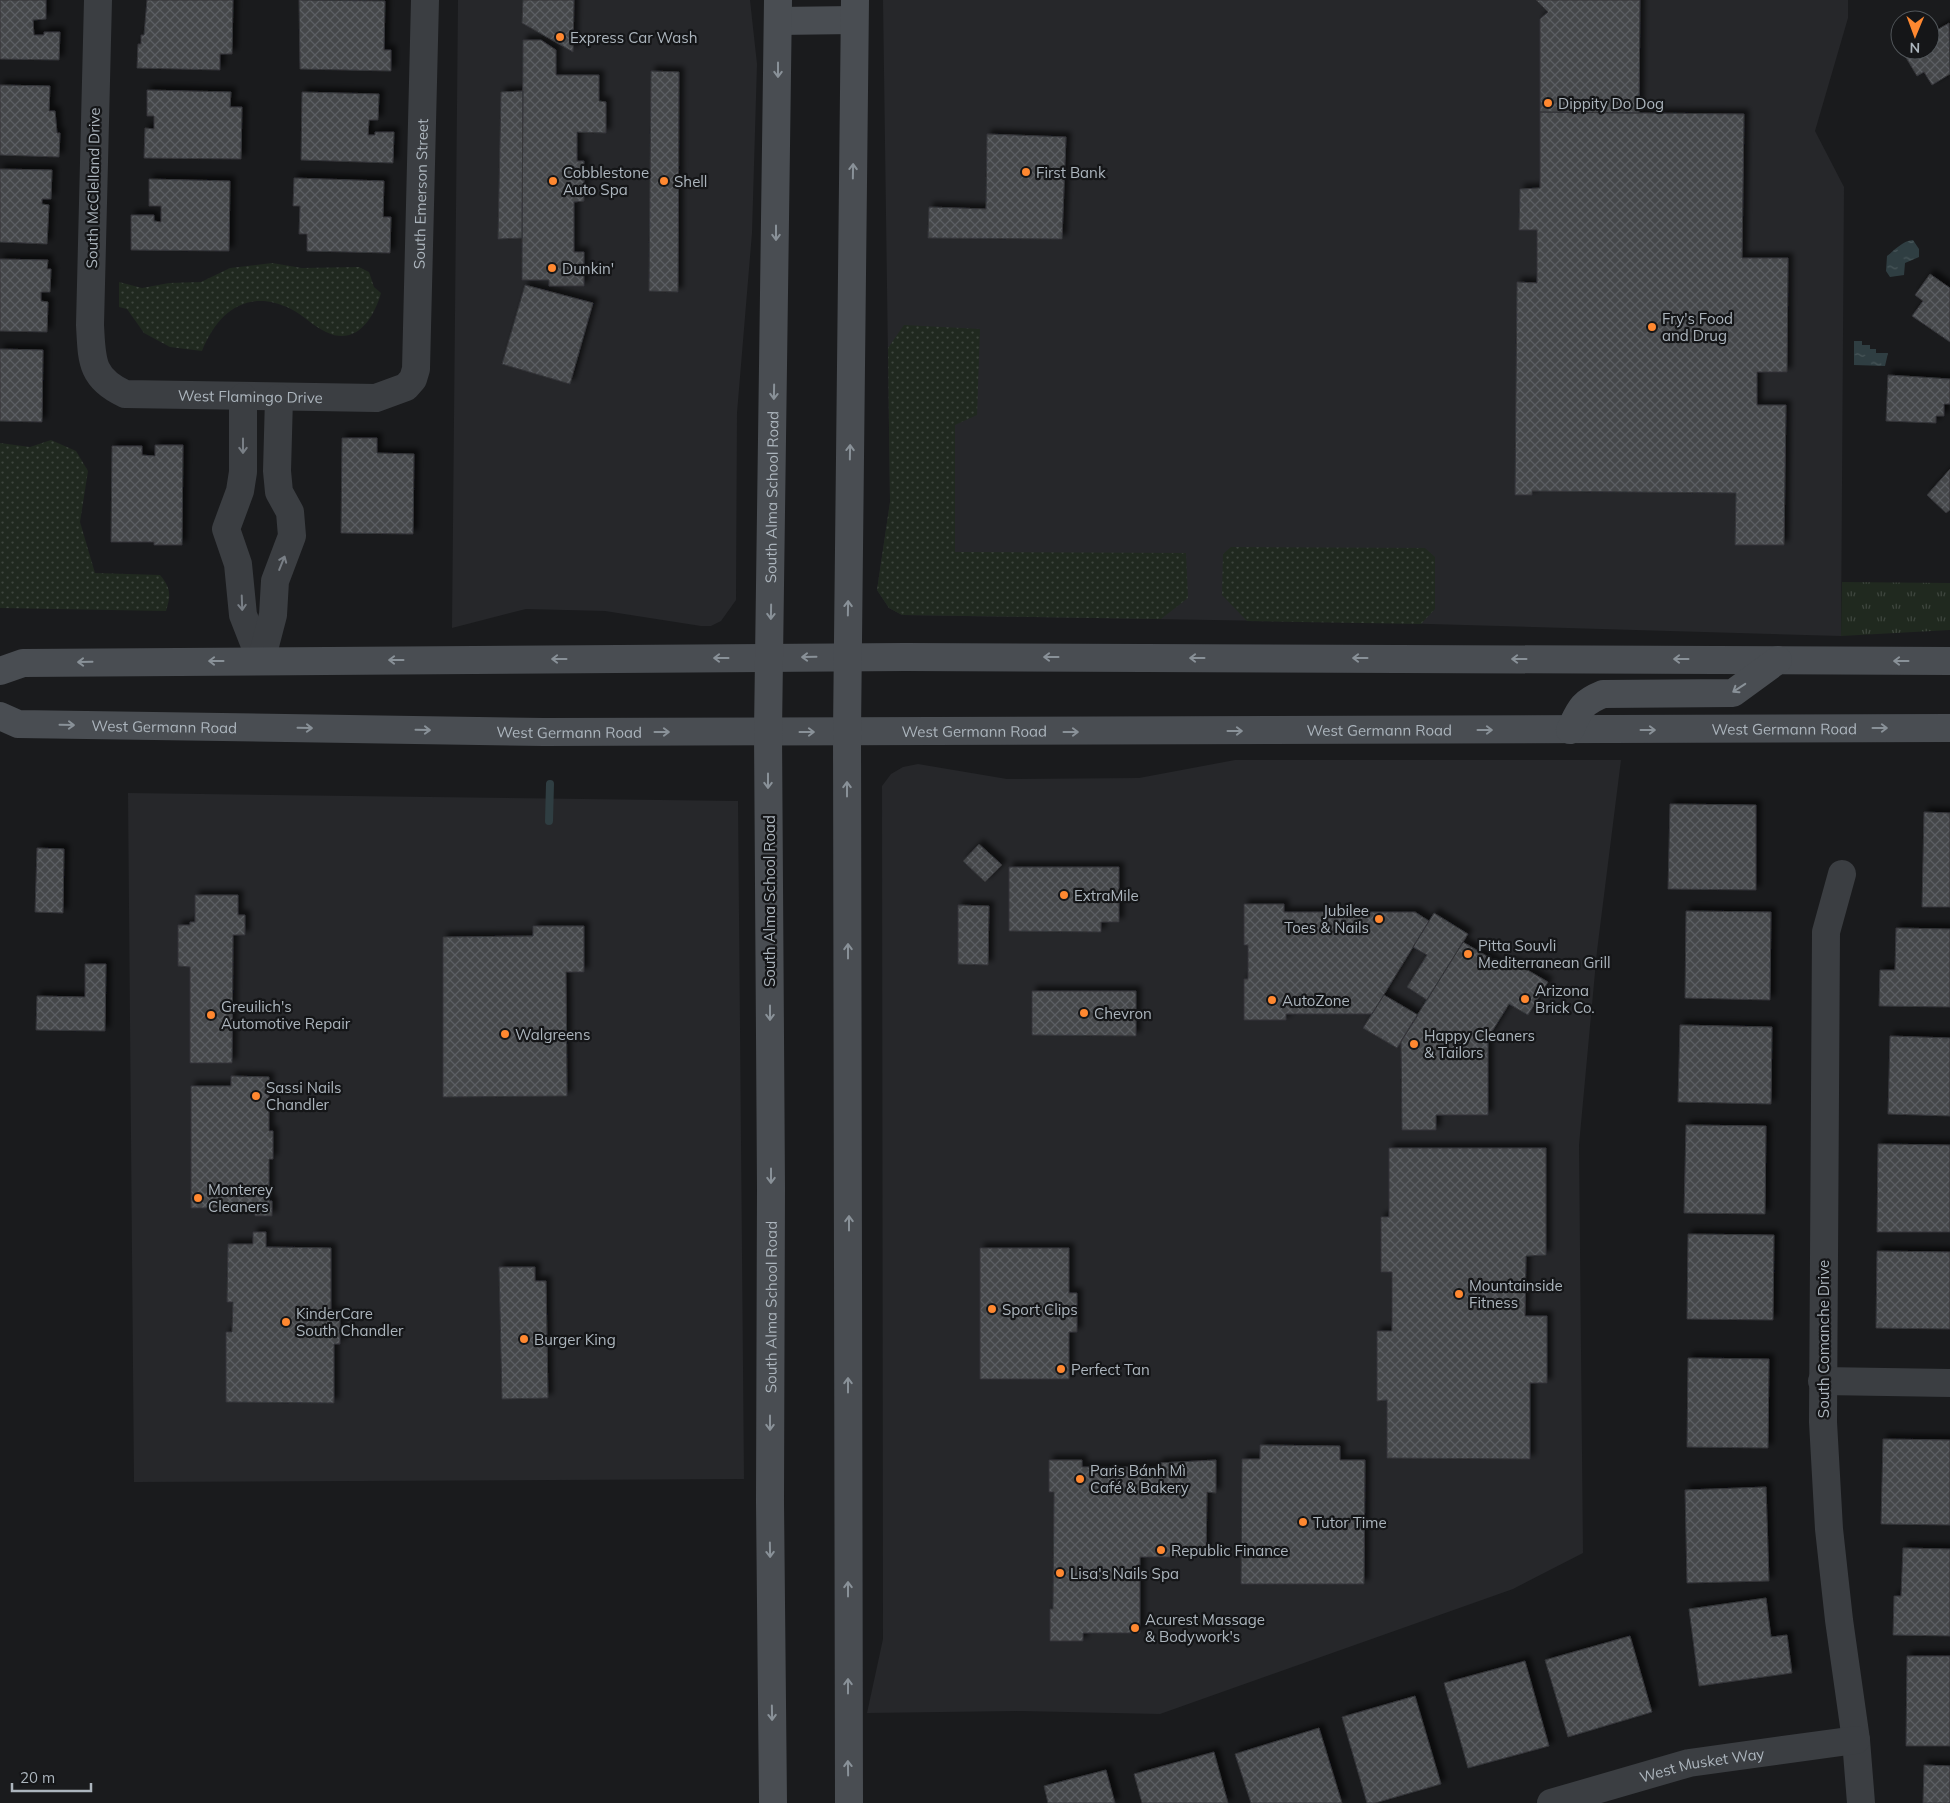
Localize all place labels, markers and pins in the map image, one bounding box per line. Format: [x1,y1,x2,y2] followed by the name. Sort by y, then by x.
[570,28,698,47] place label: Express Car Wash
[554,31,566,43] marker: Express Car Wash
[1558,94,1664,113] place label: Dippity Do Dog
[1542,97,1554,109] marker: Dippity Do Dog
[563,163,649,199] place label: Cobblestone Auto Spa
[1036,163,1106,182] place label: First Bank
[1020,166,1032,178] marker: First Bank
[674,172,707,191] place label: Shell
[547,175,559,187] marker: Cobblestone Auto Spa
[658,175,670,187] marker: Shell
[562,259,614,278] place label: Dunkin'
[546,262,558,274] marker: Dunkin'
[1662,309,1733,345] place label: Fry's Food and Drug
[1646,321,1658,333] marker: Fry's Food and Drug
[1074,886,1139,905] place label: ExtraMile
[1058,889,1070,901] marker: ExtraMile
[1284,901,1369,937] place label: Jubilee Toes & Nails
[1373,913,1385,925] marker: Jubilee Toes & Nails
[1478,936,1611,972] place label: Pitta Souvli Mediterranean Grill
[1462,948,1474,960] marker: Pitta Souvli Mediterranean Grill
[1535,981,1595,1017] place label: Arizona Brick Co.
[1282,991,1350,1010] place label: AutoZone
[1519,993,1531,1005] marker: Arizona Brick Co.
[1266,994,1278,1006] marker: AutoZone
[221,997,351,1033] place label: Greuilich's Automotive Repair
[1094,1004,1152,1023] place label: Chevron
[1078,1007,1090,1019] marker: Chevron
[205,1009,217,1021] marker: Greuilich's Automotive Repair
[515,1025,590,1044] place label: Walgreens
[1424,1026,1535,1062] place label: Happy Cleaners & Tailors
[499,1028,511,1040] marker: Walgreens
[1408,1038,1420,1050] marker: Happy Cleaners & Tailors
[266,1078,342,1114] place label: Sassi Nails Chandler
[250,1090,262,1102] marker: Sassi Nails Chandler
[208,1180,273,1216] place label: Monterey Cleaners
[192,1192,204,1204] marker: Monterey Cleaners
[1469,1276,1563,1312] place label: Mountainside Fitness
[1453,1288,1465,1300] marker: Mountainside Fitness
[1002,1300,1078,1319] place label: Sport Clips
[986,1303,998,1315] marker: Sport Clips
[296,1304,404,1340] place label: KinderCare South Chandler
[280,1316,292,1328] marker: KinderCare South Chandler
[534,1330,616,1349] place label: Burger King
[518,1333,530,1345] marker: Burger King
[1071,1360,1150,1379] place label: Perfect Tan
[1055,1363,1067,1375] marker: Perfect Tan
[1090,1461,1189,1497] place label: Paris Bánh Mì Café & Bakery
[1074,1473,1086,1485] marker: Paris Bánh Mì Café & Bakery
[1313,1513,1387,1532] place label: Tutor Time
[1297,1516,1309,1528] marker: Tutor Time
[1171,1541,1289,1560] place label: Republic Finance
[1155,1544,1167,1556] marker: Republic Finance
[1070,1564,1179,1583] place label: Lisa's Nails Spa
[1054,1567,1066,1579] marker: Lisa's Nails Spa
[1145,1610,1265,1646] place label: Acurest Massage & Bodywork's
[1129,1622,1141,1634] marker: Acurest Massage & Bodywork's

